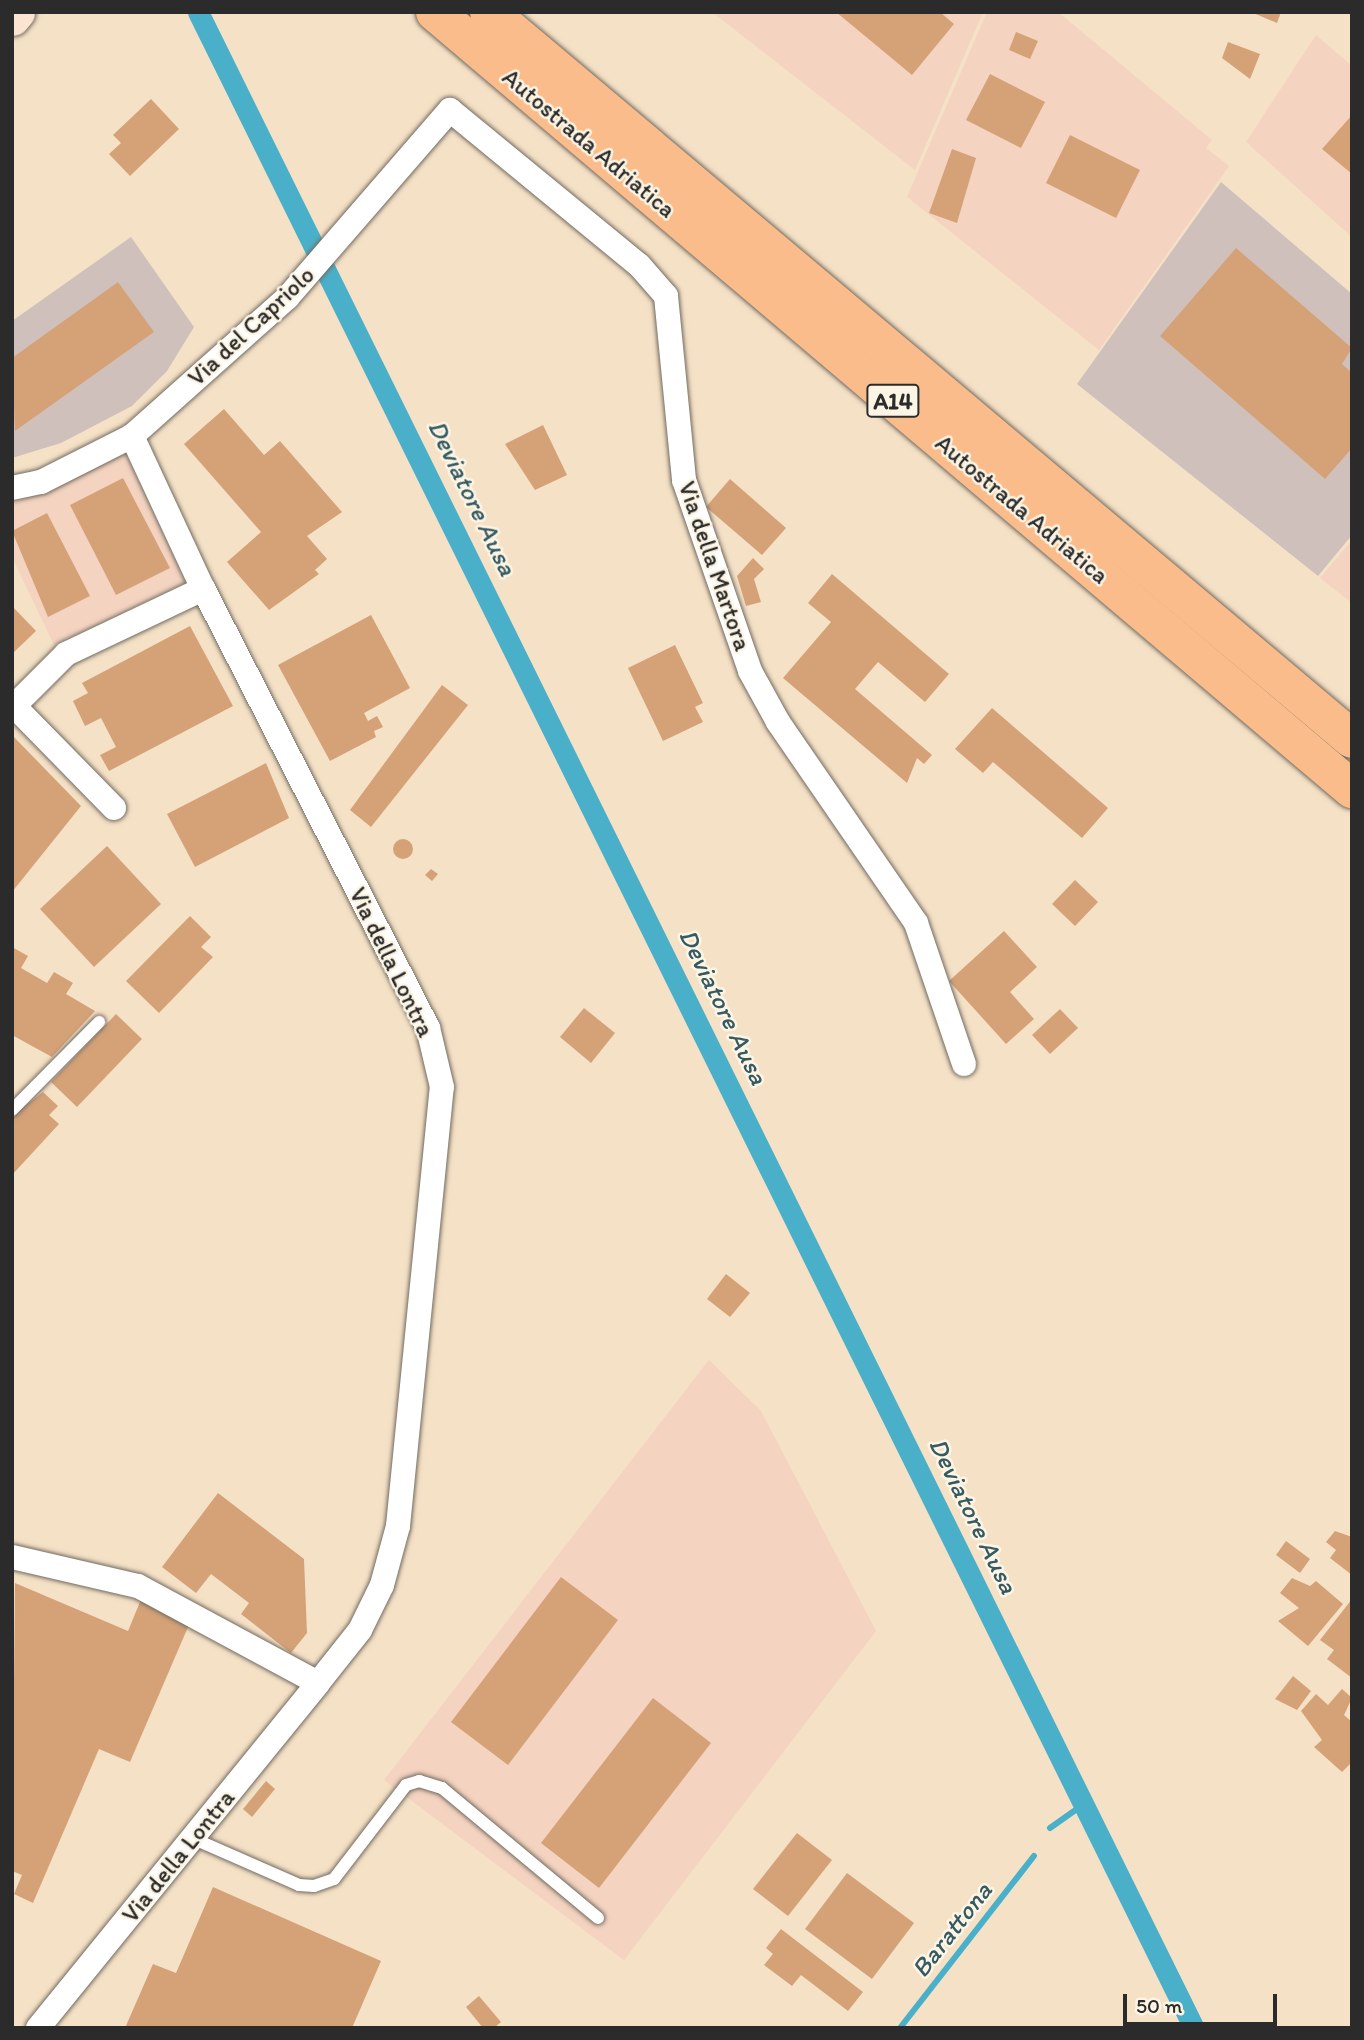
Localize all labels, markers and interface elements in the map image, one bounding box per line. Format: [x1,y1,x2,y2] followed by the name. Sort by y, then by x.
[497,62,681,224] street label: Autostrada Adriatica
[182,260,320,392] street label: Via del Capriolo
[865,382,921,420] road number: A14
[421,415,523,581] water label: Deviatore Ausa
[930,428,1114,590] street label: Autostrada Adriatica
[673,478,757,654] street label: Via della Martora
[344,883,440,1041] street label: Via della Lontra
[672,924,774,1090] water label: Deviatore Ausa
[922,1433,1024,1599] water label: Deviatore Ausa
[116,1784,240,1928] street label: Via della Lontra
[905,1876,999,1984] water label: Barattona
[1126,1980,1280,2024] scale bar
[1136,1993,1182,2018] text: 50 m

